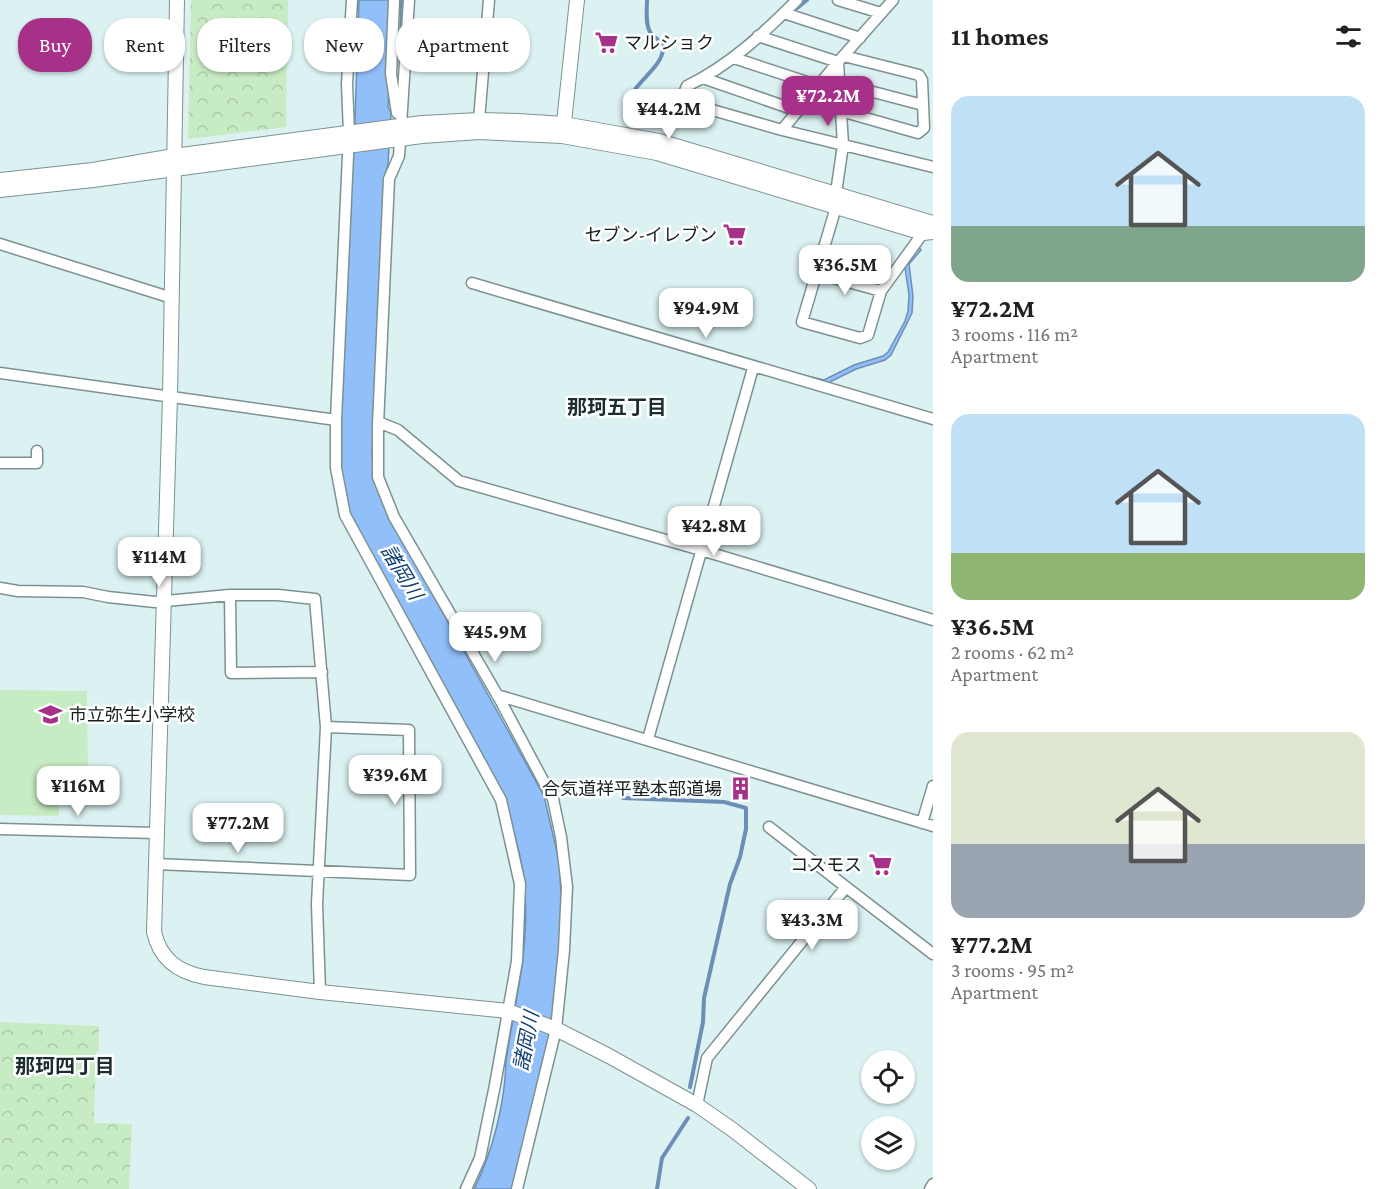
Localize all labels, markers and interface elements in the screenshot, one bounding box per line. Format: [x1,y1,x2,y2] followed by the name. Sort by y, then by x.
[18,18,92,72] chip: Buy
[104,18,185,72] chip: Rent
[197,18,292,72] chip: Filters
[304,18,384,72] chip: New
[396,18,530,72] chip: Apartment
[1332,20,1365,53] icon: filters
[951,22,1049,51] text: 11 homes
[593,30,619,56] supermarket icon: マルショク
[624,33,714,53] place label: マルショク
[779,76,877,127] pin: ¥72.2M
[796,84,860,106] text: ¥72.2M
[620,89,718,140] pin: ¥44.2M
[637,97,701,119] text: ¥44.2M
[1104,135,1212,243] icon: home
[722,222,748,248] supermarket icon: セブン-イレブン
[584,225,717,245] place label: セブン-イレブン
[796,245,894,296] pin: ¥36.5M
[813,253,877,275] text: ¥36.5M
[657,288,755,339] pin: ¥94.9M
[951,294,1035,323] text: ¥72.2M
[673,296,739,318] text: ¥94.9M
[951,323,1078,345] text: 3 rooms · 116 m²
[951,345,1038,367] text: Apartment
[567,396,667,418] district label: 那珂五丁目
[1104,453,1212,561] icon: home
[665,506,763,557] pin: ¥42.8M
[682,514,746,536] text: ¥42.8M
[117,537,201,588] pin: ¥114M
[377,541,428,605] water label: 諸岡川
[132,545,186,567] text: ¥114M
[446,612,544,663] pin: ¥45.9M
[951,612,1034,641] text: ¥36.5M
[463,620,527,642] text: ¥45.9M
[951,641,1074,663] text: 2 rooms · 62 m²
[951,663,1038,685] text: Apartment
[38,702,64,728] school or university icon: 市立弥生小学校
[69,705,195,725] place label: 市立弥生小学校
[346,755,444,806] pin: ¥39.6M
[363,763,427,785] text: ¥39.6M
[36,766,120,817] pin: ¥116M
[1104,771,1212,879] icon: home
[51,774,105,796] text: ¥116M
[727,776,753,802] building icon: 合気道祥平塾本部道場
[542,779,722,799] place label: 合気道祥平塾本部道場
[189,803,287,854] pin: ¥77.2M
[207,811,269,833] text: ¥77.2M
[867,852,893,878] supermarket icon: コスモス
[790,855,862,875] place label: コスモス
[763,900,861,951] pin: ¥43.3M
[781,908,843,930] text: ¥43.3M
[951,930,1033,959] text: ¥77.2M
[951,959,1074,981] text: 3 rooms · 95 m²
[951,981,1038,1003] text: Apartment
[509,1007,543,1073] water label: 諸岡川
[861,1050,915,1170] map controls
[861,1050,915,1104] button: locate
[15,1055,115,1077] district label: 那珂四丁目
[861,1116,915,1170] button: layers

